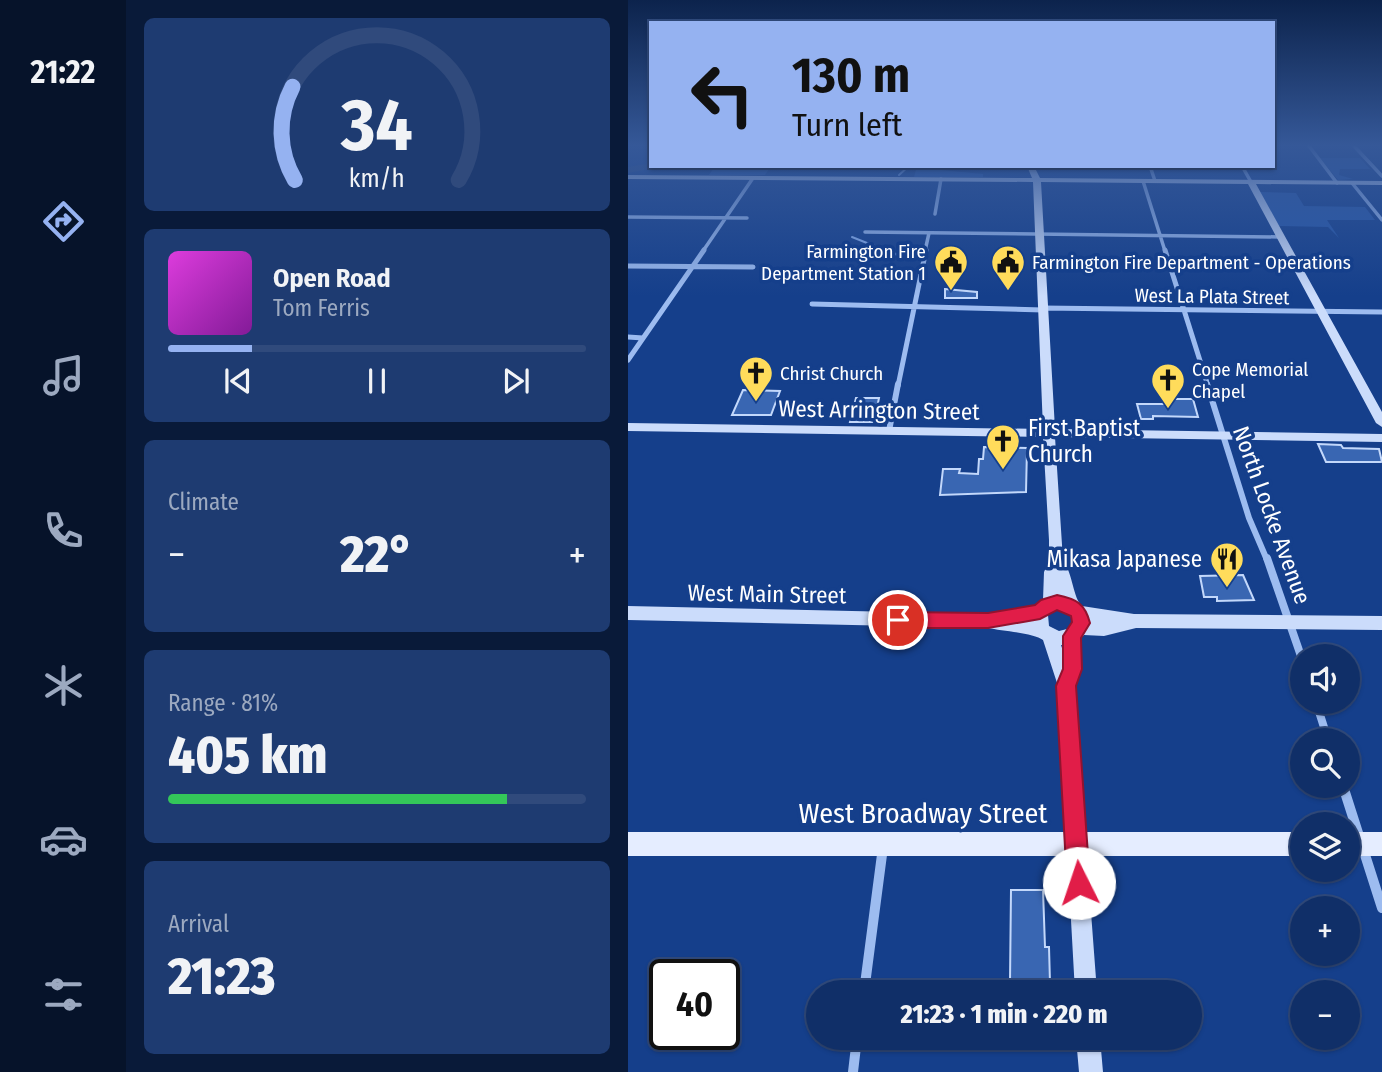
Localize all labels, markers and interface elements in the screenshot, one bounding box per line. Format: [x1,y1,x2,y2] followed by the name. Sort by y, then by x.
[792,46,910,105] text: 130 m
[677,49,768,140] icon: left
[31,53,95,91] text: 21:22
[340,83,413,170] text: 34
[792,106,902,144] text: Turn left
[349,164,405,194] text: km/h
[39,197,88,246] icon: directions
[761,240,926,285] place label: Farmington Fire Department Station 1
[932,243,970,292] public building icon: Farmington Fire Department Station 1
[989,243,1027,292] public building icon: Farmington Fire Department - Operations
[1032,251,1351,274] place label: Farmington Fire Department - Operations
[273,263,391,294] text: Open Road
[1134,284,1290,309] street label: West La Plata Street
[273,294,370,322] text: Tom Ferris
[39,351,88,400] icon: music
[737,354,775,403] church icon: Christ Church
[1192,358,1308,403] place label: Cope Memorial Chapel
[1149,361,1187,410] church icon: Cope Memorial Chapel
[219,362,257,400] icon: previous
[358,362,396,400] icon: pause
[497,362,535,400] icon: next
[780,362,883,385] place label: Christ Church
[778,394,980,426] street label: West Arrington Street
[1028,414,1141,468] place label: First Baptist Church
[984,422,1022,471] church icon: First Baptist Church
[1227,422,1317,608] street label: North Locke Avenue
[168,488,239,516] text: Climate
[39,506,88,555] icon: phone
[340,523,414,586] text: 22°
[168,532,185,578] text: −
[569,532,586,578] text: +
[1208,540,1246,589] restaurant icon: Mikasa Japanese
[1047,545,1202,573] place label: Mikasa Japanese
[687,579,847,609] street label: West Main Street
[868,590,928,650] pin
[879,601,917,639] icon: arrive
[1290,644,1360,1050] map controls
[1290,644,1360,714] button: sound
[39,661,88,710] icon: climate
[168,689,278,717] text: Range · 81%
[168,724,327,787] text: 405 km
[1290,728,1360,798] button: search
[799,797,1048,830] street label: West Broadway Street
[1290,812,1360,882] button: layers
[39,815,88,864] icon: car
[1042,846,1116,920] position arrow
[1290,896,1360,966] button: +
[168,910,229,938] text: Arrival
[168,945,276,1008] text: 21:23
[649,959,740,1050] speed limit sign: 40
[39,970,88,1019] icon: filters
[1290,980,1360,1050] button: −
[901,999,1108,1030] text: 21:23 · 1 min · 220 m

